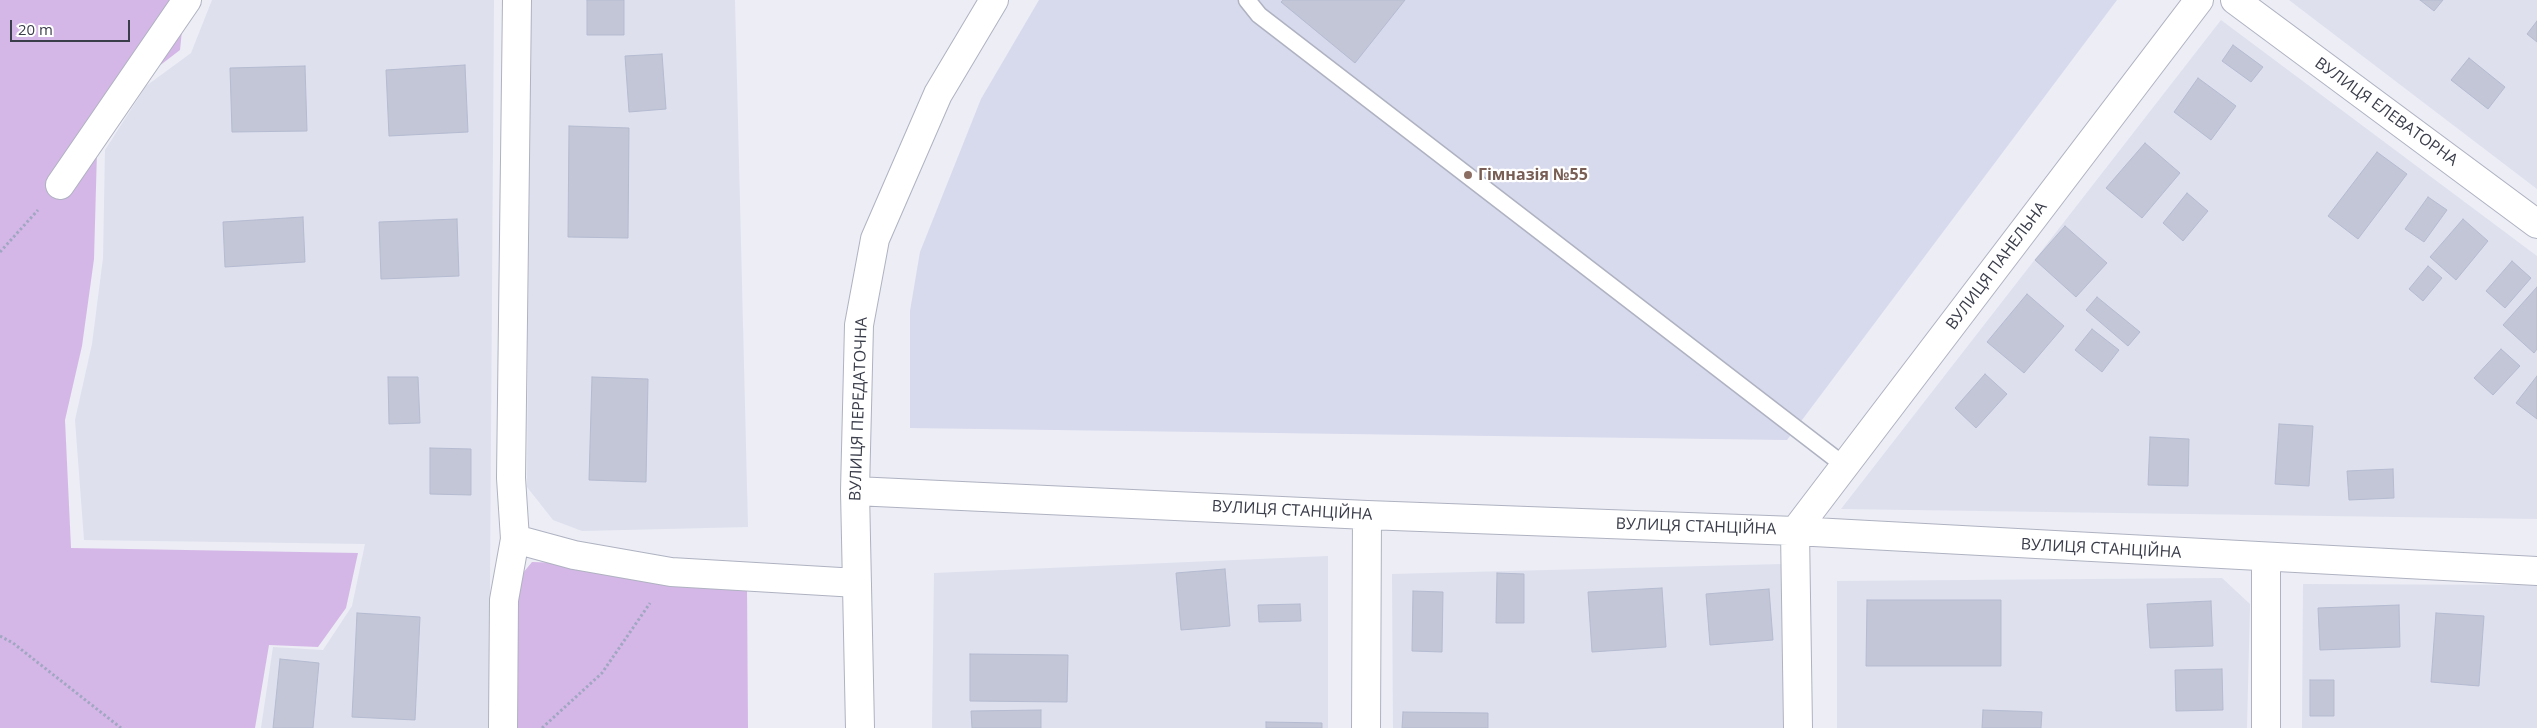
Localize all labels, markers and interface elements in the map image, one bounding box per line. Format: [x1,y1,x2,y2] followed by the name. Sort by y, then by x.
[12,10,132,42] scale bar
[18,19,53,39] text: 20 m
[2311,54,2461,170] street label: ВУЛИЦЯ ЕЛЕВАТОРНА
[1478,165,1588,185] place label: Гімназія №55
[1462,169,1474,181] marker: Гімназія №55
[1943,198,2051,334] street label: ВУЛИЦЯ ПАНЕЛЬНА
[846,317,872,501] street label: ВУЛИЦЯ ПЕРЕДАТОЧНА
[1211,497,1373,525] street label: ВУЛИЦЯ СТАНЦІЙНА
[1615,515,1777,539] street label: ВУЛИЦЯ СТАНЦІЙНА
[2020,535,2182,563] street label: ВУЛИЦЯ СТАНЦІЙНА

